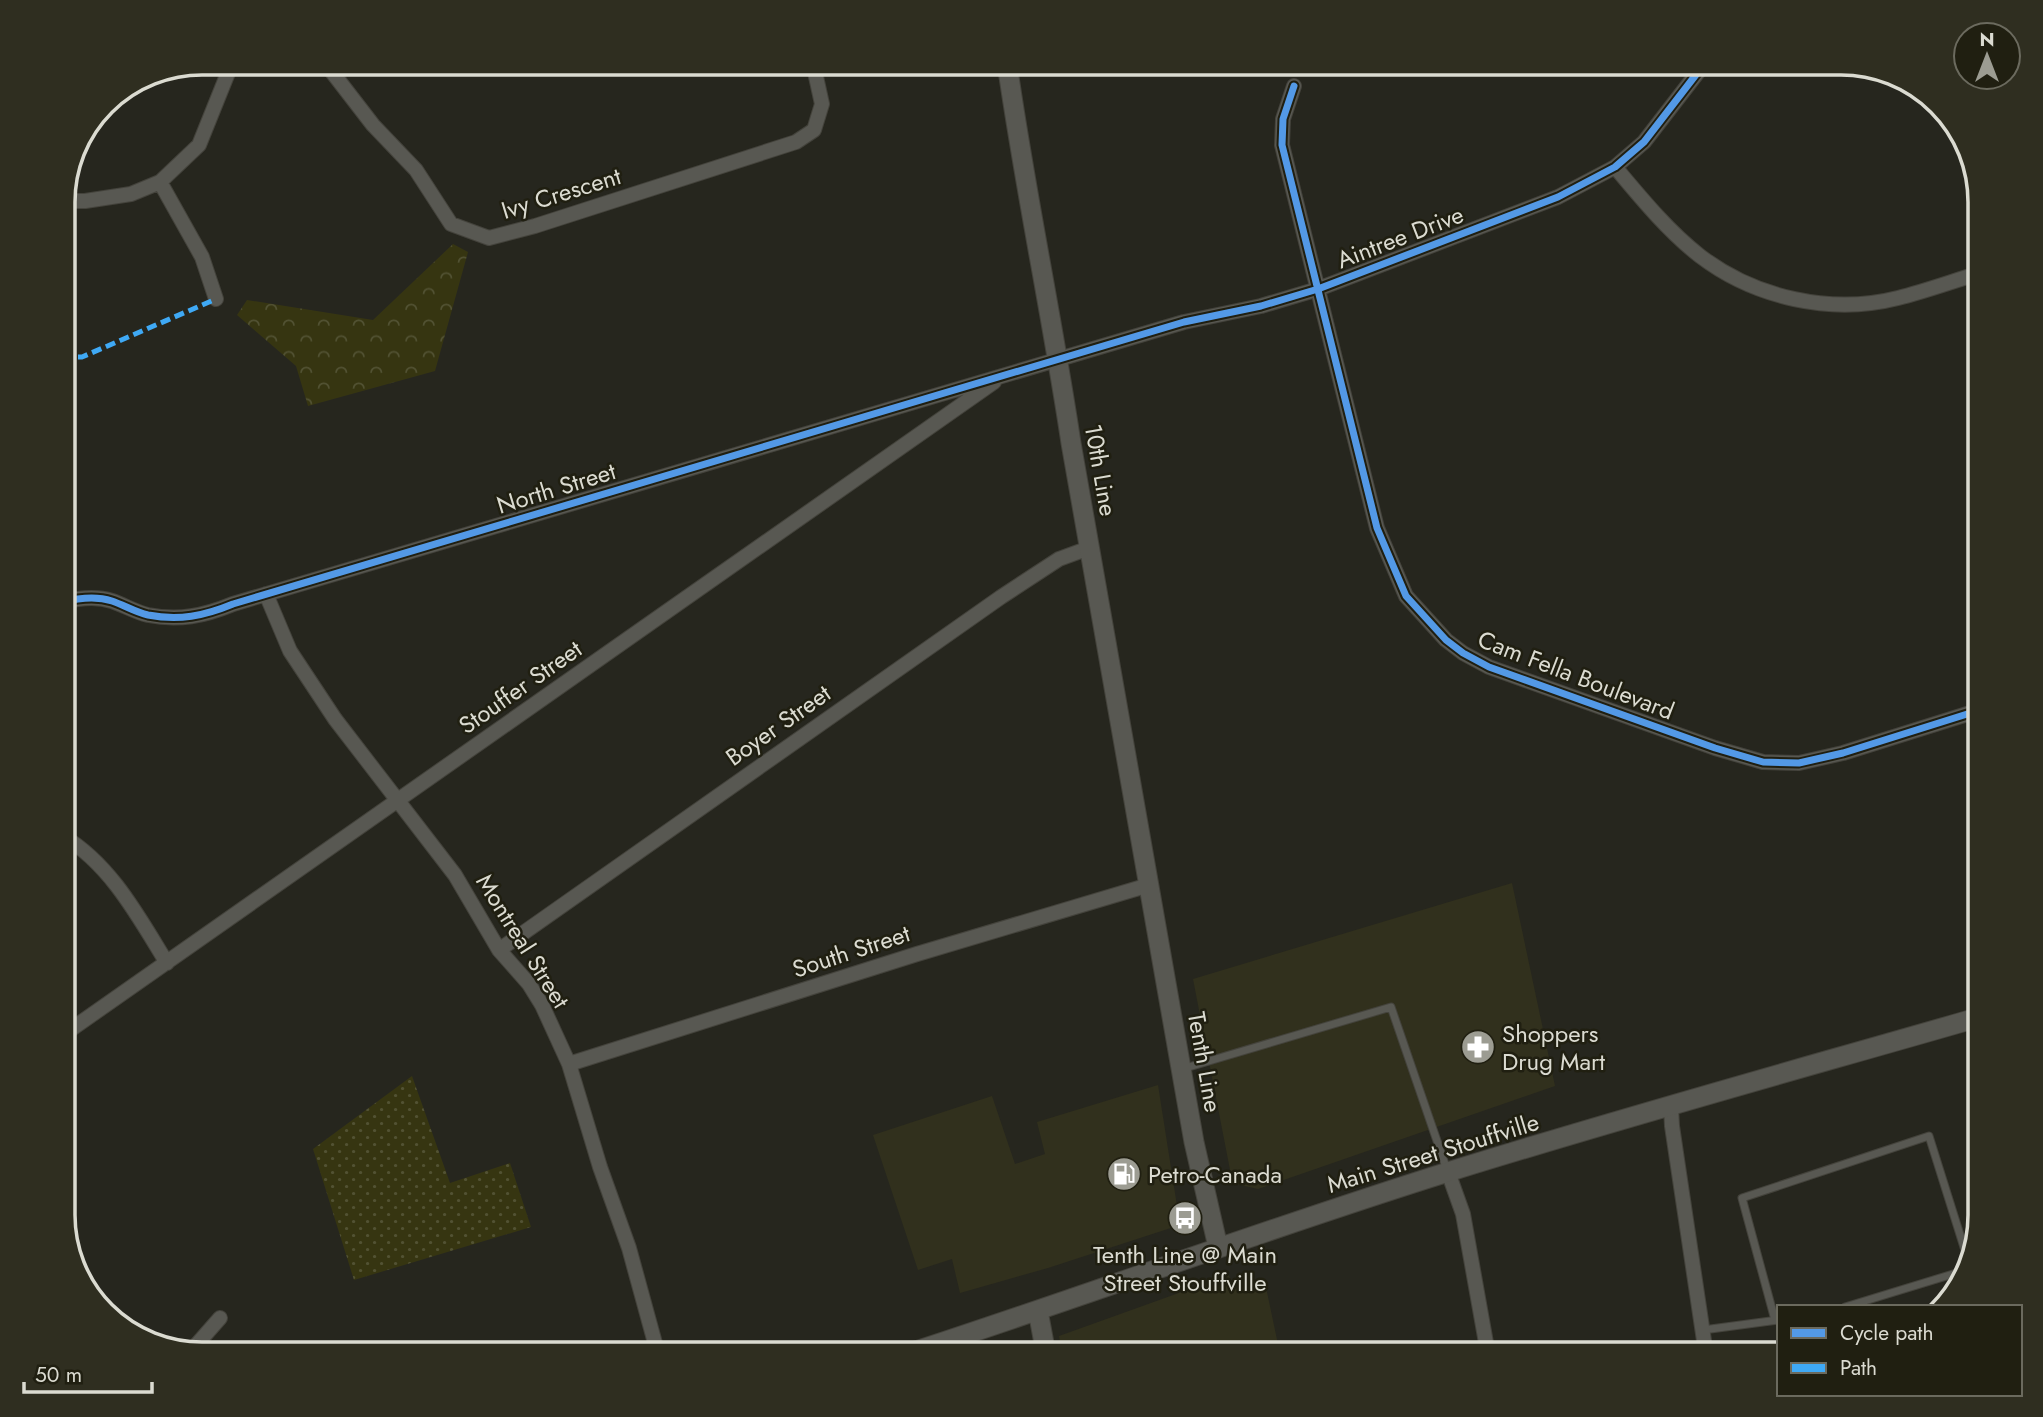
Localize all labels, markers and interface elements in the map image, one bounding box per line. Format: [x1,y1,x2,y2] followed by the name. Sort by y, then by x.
[1952,21,2022,91] north arrow
[1979,26,1995,53] text: N
[497,158,625,228] street label: Ivy Crescent
[1331,197,1469,277] street label: Aintree Drive
[1076,421,1126,519] street label: 10th Line
[492,453,620,523] street label: North Street
[1473,621,1679,729] street label: Cam Fella Boulevard
[451,631,589,742] street label: Stouffer Street
[718,676,838,774] street label: Boyer Street
[468,867,578,1015] street label: Montreal Street
[788,915,914,986] street label: South Street
[1179,1009,1231,1115] street label: Tenth Line
[1502,1016,1605,1079] place label: Shoppers Drug Mart
[1459,1028,1497,1066] pharmacy icon: Shoppers Drug Mart
[1323,1104,1543,1202] street label: Main Street Stouffville
[1105,1155,1143,1193] fuel station icon: Petro-Canada
[1148,1157,1282,1192] place label: Petro-Canada
[1166,1199,1204,1237] bus stop icon: Tenth Line @ Main Street Stouffville
[1093,1237,1277,1300] place label: Tenth Line @ Main Street Stouffville
[1777,1305,2022,1396] legend
[1840,1318,1933,1348] text: Cycle path
[24,1350,152,1394] scale bar
[1840,1353,1877,1383] text: Path
[35,1360,82,1390] text: 50 m

